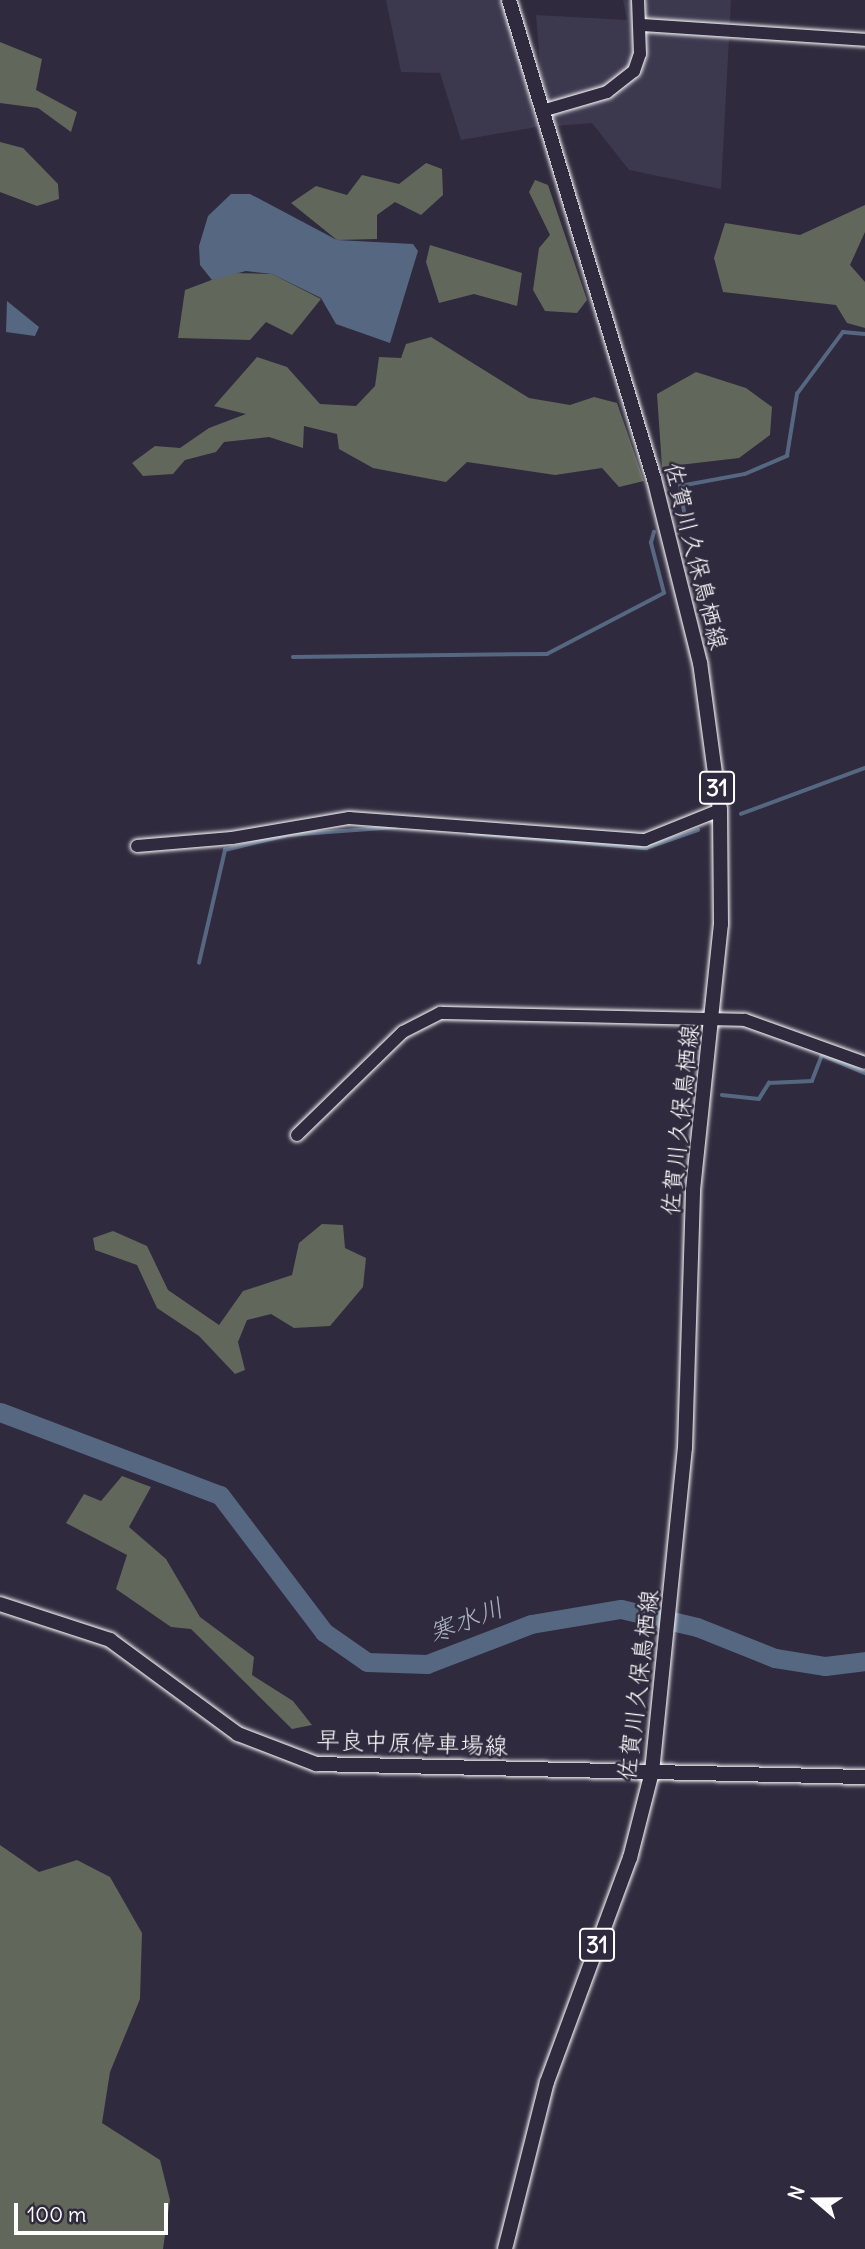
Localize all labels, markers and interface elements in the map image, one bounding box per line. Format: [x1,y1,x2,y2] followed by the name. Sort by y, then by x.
[659,459,733,653] street label: 佐賀川久保鳥栖線
[698,768,736,808] road number: 31
[656,1023,704,1217] street label: 佐賀川久保鳥栖線
[612,1588,664,1782] street label: 佐賀川久保鳥栖線
[424,1591,508,1649] water label: 寒水川
[316,1725,508,1761] street label: 早良中原停車場線
[578,1926,616,1964] road number: 31
[781,2165,851,2235] north arrow
[783,2183,810,2203] text: N
[18,2190,172,2234] scale bar
[27,2201,86,2228] text: 100 m

